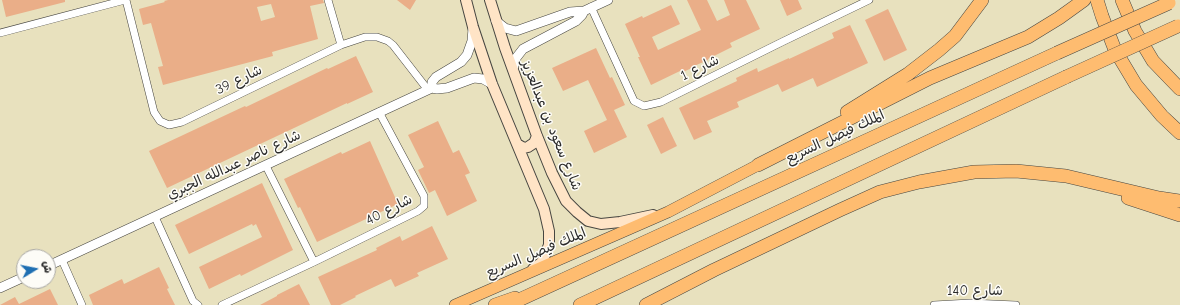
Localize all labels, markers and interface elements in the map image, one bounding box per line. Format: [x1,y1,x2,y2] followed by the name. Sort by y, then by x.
[678,52,722,84] street label: شارع 1
[517,57,585,193] street label: شارع سعود بن عبدالعزيز
[213,62,265,98] street label: شارع 39
[783,107,887,167] street label: الملك فيصل السريع
[164,127,304,203] street label: شارع ناصر عبدالله الجبري
[363,191,415,229] street label: شارع 40
[483,224,589,282] street label: الملك فيصل السريع
[16,249,56,289] north arrow
[40,260,55,274] text: ش
[947,283,1003,299] street label: شارع 140

